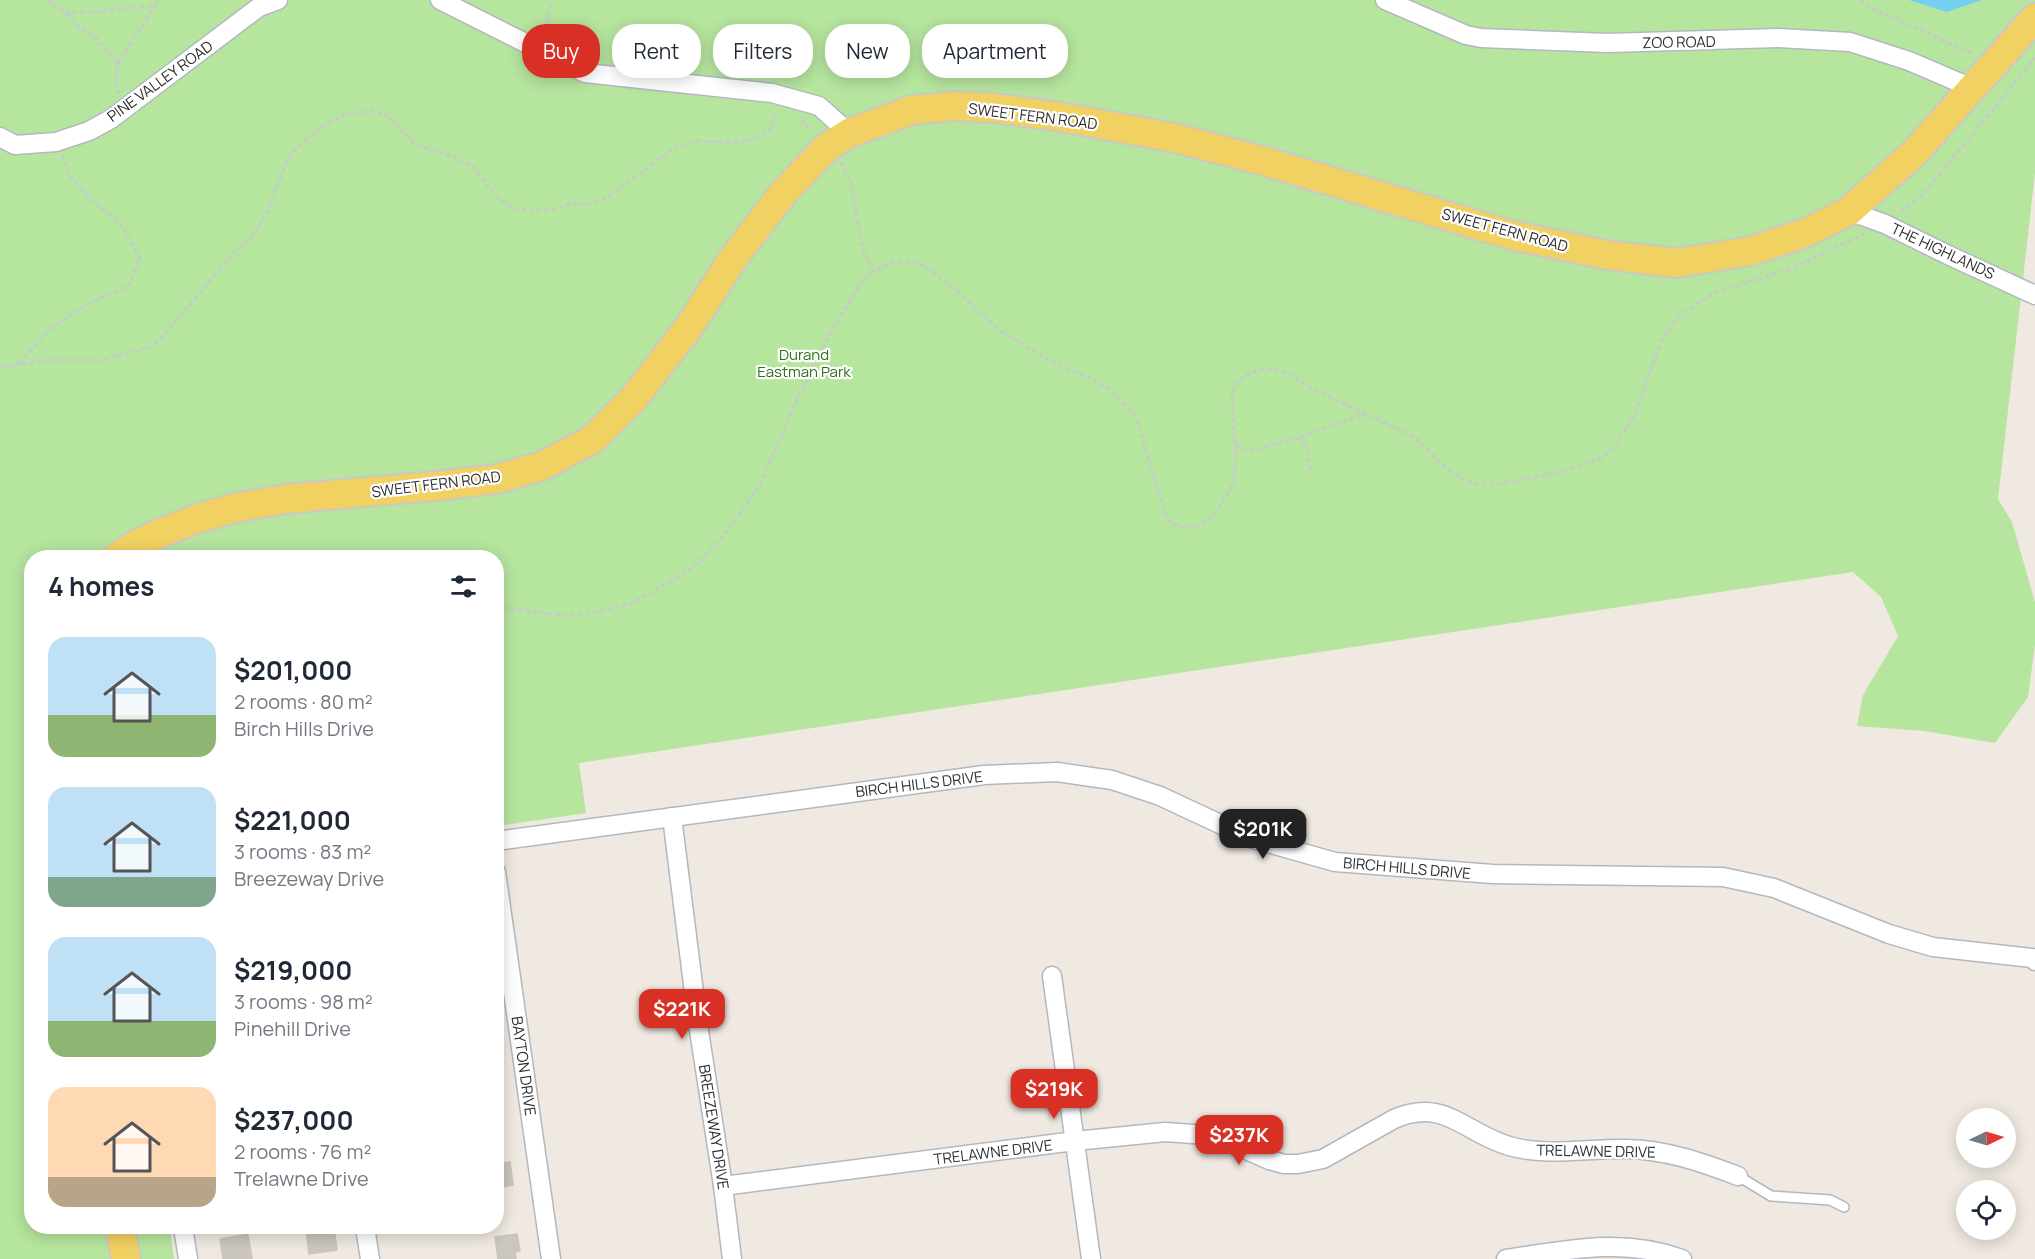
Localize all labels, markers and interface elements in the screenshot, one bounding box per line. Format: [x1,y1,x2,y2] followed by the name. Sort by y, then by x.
[522,24,600,78] chip: Buy
[612,24,701,78] chip: Rent
[713,24,813,78] chip: Filters
[825,24,910,78] chip: New
[922,24,1068,78] chip: Apartment
[1642,31,1716,53] street label: ZOO ROAD
[103,35,217,127] street label: PINE VALLEY ROAD
[967,98,1099,134] street label: SWEET FERN ROAD
[1439,203,1571,257] street label: SWEET FERN ROAD
[1888,218,1998,284] street label: THE HIGHLANDS
[757,344,851,382] park label: Durand Eastman Park
[370,466,502,502] street label: SWEET FERN ROAD
[48,568,154,604] text: 4 homes
[447,570,480,603] icon: filters
[234,652,352,688] text: $201,000
[96,661,168,733] icon: home
[234,688,373,715] text: 2 rooms · 80 m²
[234,715,374,742] text: Birch Hills Drive
[854,766,984,802] street label: BIRCH HILLS DRIVE
[234,802,351,838] text: $221,000
[1221,809,1305,860] pin: $201K
[96,811,168,883] icon: home
[1233,815,1293,842] text: $201K
[234,838,371,865] text: 3 rooms · 83 m²
[1342,852,1472,884] street label: BIRCH HILLS DRIVE
[234,865,384,892] text: Breezeway Drive
[234,952,352,988] text: $219,000
[96,961,168,1033] icon: home
[234,988,373,1015] text: 3 rooms · 98 m²
[640,989,724,1040] pin: $221K
[653,995,711,1022] text: $221K
[234,1015,351,1042] text: Pinehill Drive
[507,1015,541,1117] street label: BAYTON DRIVE
[694,1063,734,1191] street label: BREEZEWAY DRIVE
[1012,1069,1096,1120] pin: $219K
[1025,1075,1083,1102] text: $219K
[234,1102,354,1138] text: $237,000
[1956,1108,2016,1168] north arrow
[1956,1108,2016,1240] map controls
[96,1111,168,1183] icon: home
[1197,1115,1281,1166] pin: $237K
[1209,1121,1269,1148] text: $237K
[932,1134,1054,1170] street label: TRELAWNE DRIVE
[234,1138,371,1165] text: 2 rooms · 76 m²
[1536,1139,1656,1163] street label: TRELAWNE DRIVE
[234,1165,369,1192] text: Trelawne Drive
[1956,1180,2016,1240] button: locate

